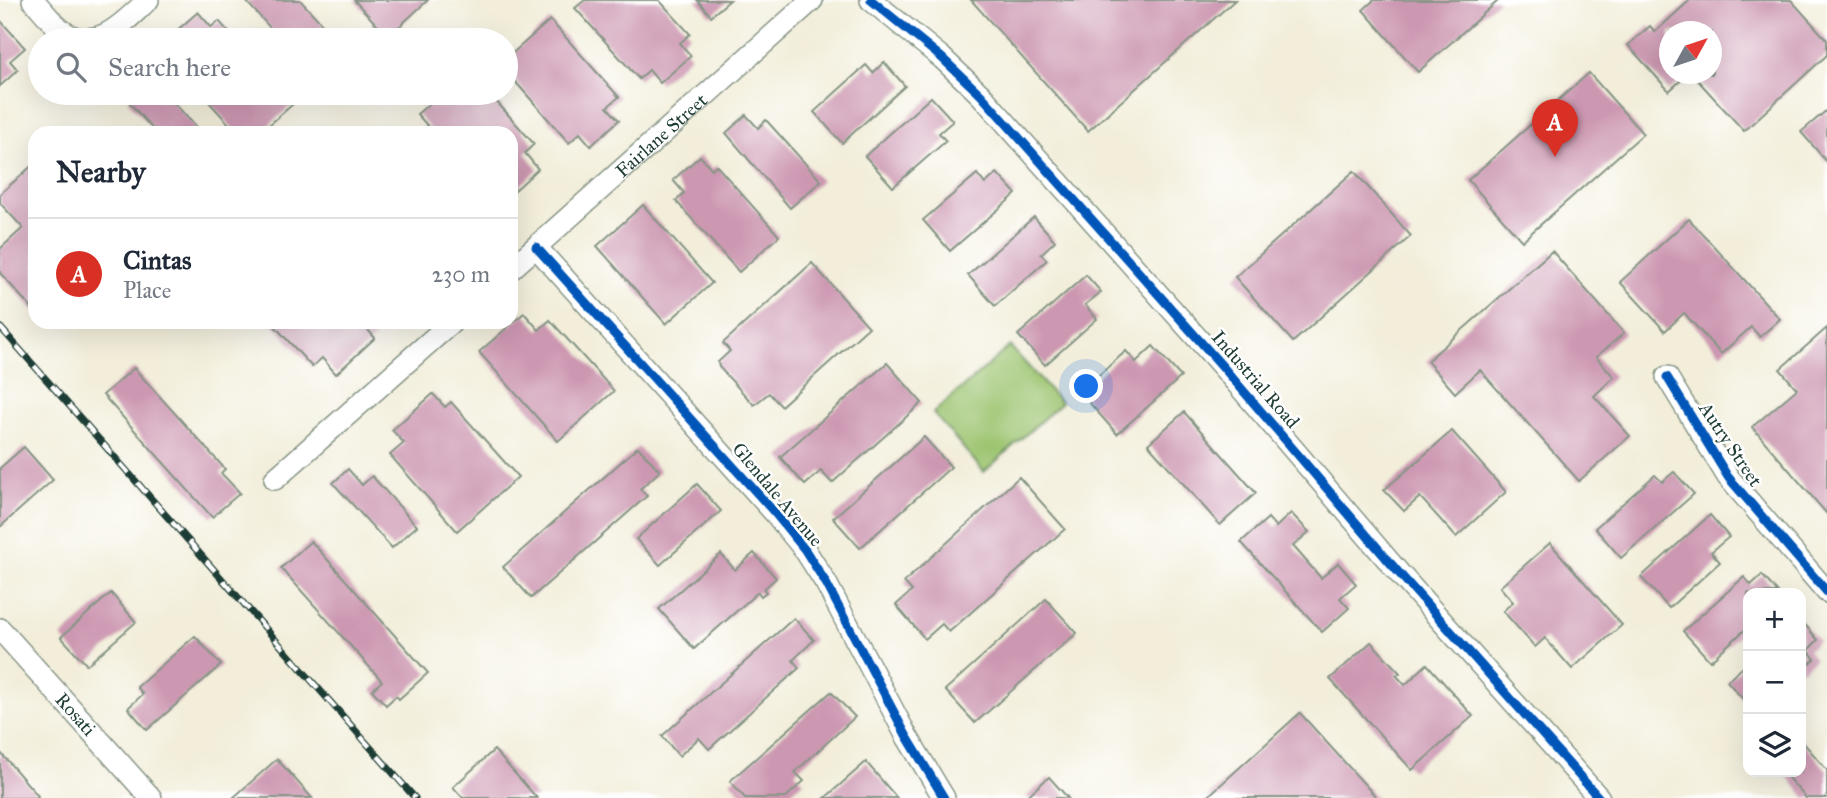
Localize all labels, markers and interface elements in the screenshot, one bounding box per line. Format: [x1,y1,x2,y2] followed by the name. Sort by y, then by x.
[1659,21,1722,84] north arrow
[28,28,518,105] search box
[52,48,90,86] icon: search
[108,51,231,83] text: Search here
[611,88,712,182] street label: Fairlane Street
[1532,99,1578,157] pin: A
[56,154,146,190] text: Nearby
[123,244,192,276] text: Cintas
[71,260,87,288] text: A
[432,260,490,288] text: 230 m
[123,276,171,304] text: Place
[1207,326,1305,433] street label: Industrial Road
[1069,369,1103,403] your location
[1693,397,1767,491] street label: Autry Street
[727,438,828,551] street label: Glendale Avenue
[1743,588,1806,777] map controls
[1743,588,1806,651] button: +
[1743,651,1806,714] button: −
[50,688,101,741] street label: Rosati
[1743,714,1806,777] button: layers

